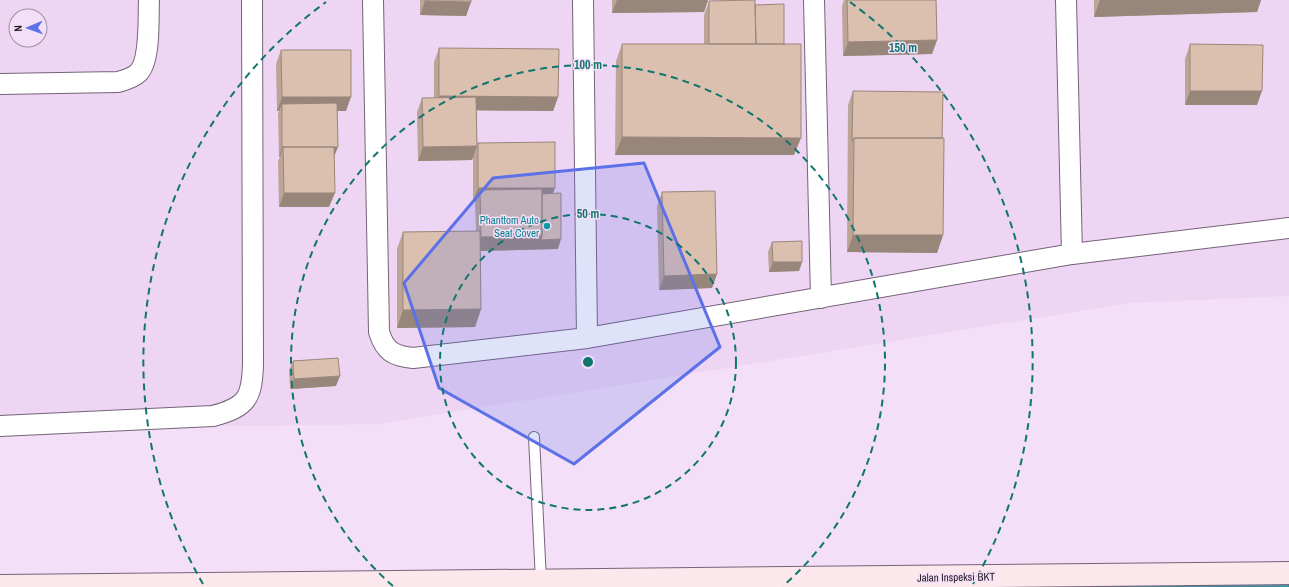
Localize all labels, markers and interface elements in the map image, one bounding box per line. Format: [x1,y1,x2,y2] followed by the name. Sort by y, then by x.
[8,8,48,48] north arrow
[11,25,25,32] text: N
[889,40,917,56] text: 150 m
[574,57,602,73] text: 100 m
[577,206,599,222] text: 50 m
[480,213,539,240] place label: Phanttom Auto Seat Cover
[542,221,552,231] marker: Phanttom Auto Seat Cover
[581,355,595,369] centre of rings
[917,569,995,585] street label: Jalan Inspeksi BKT

